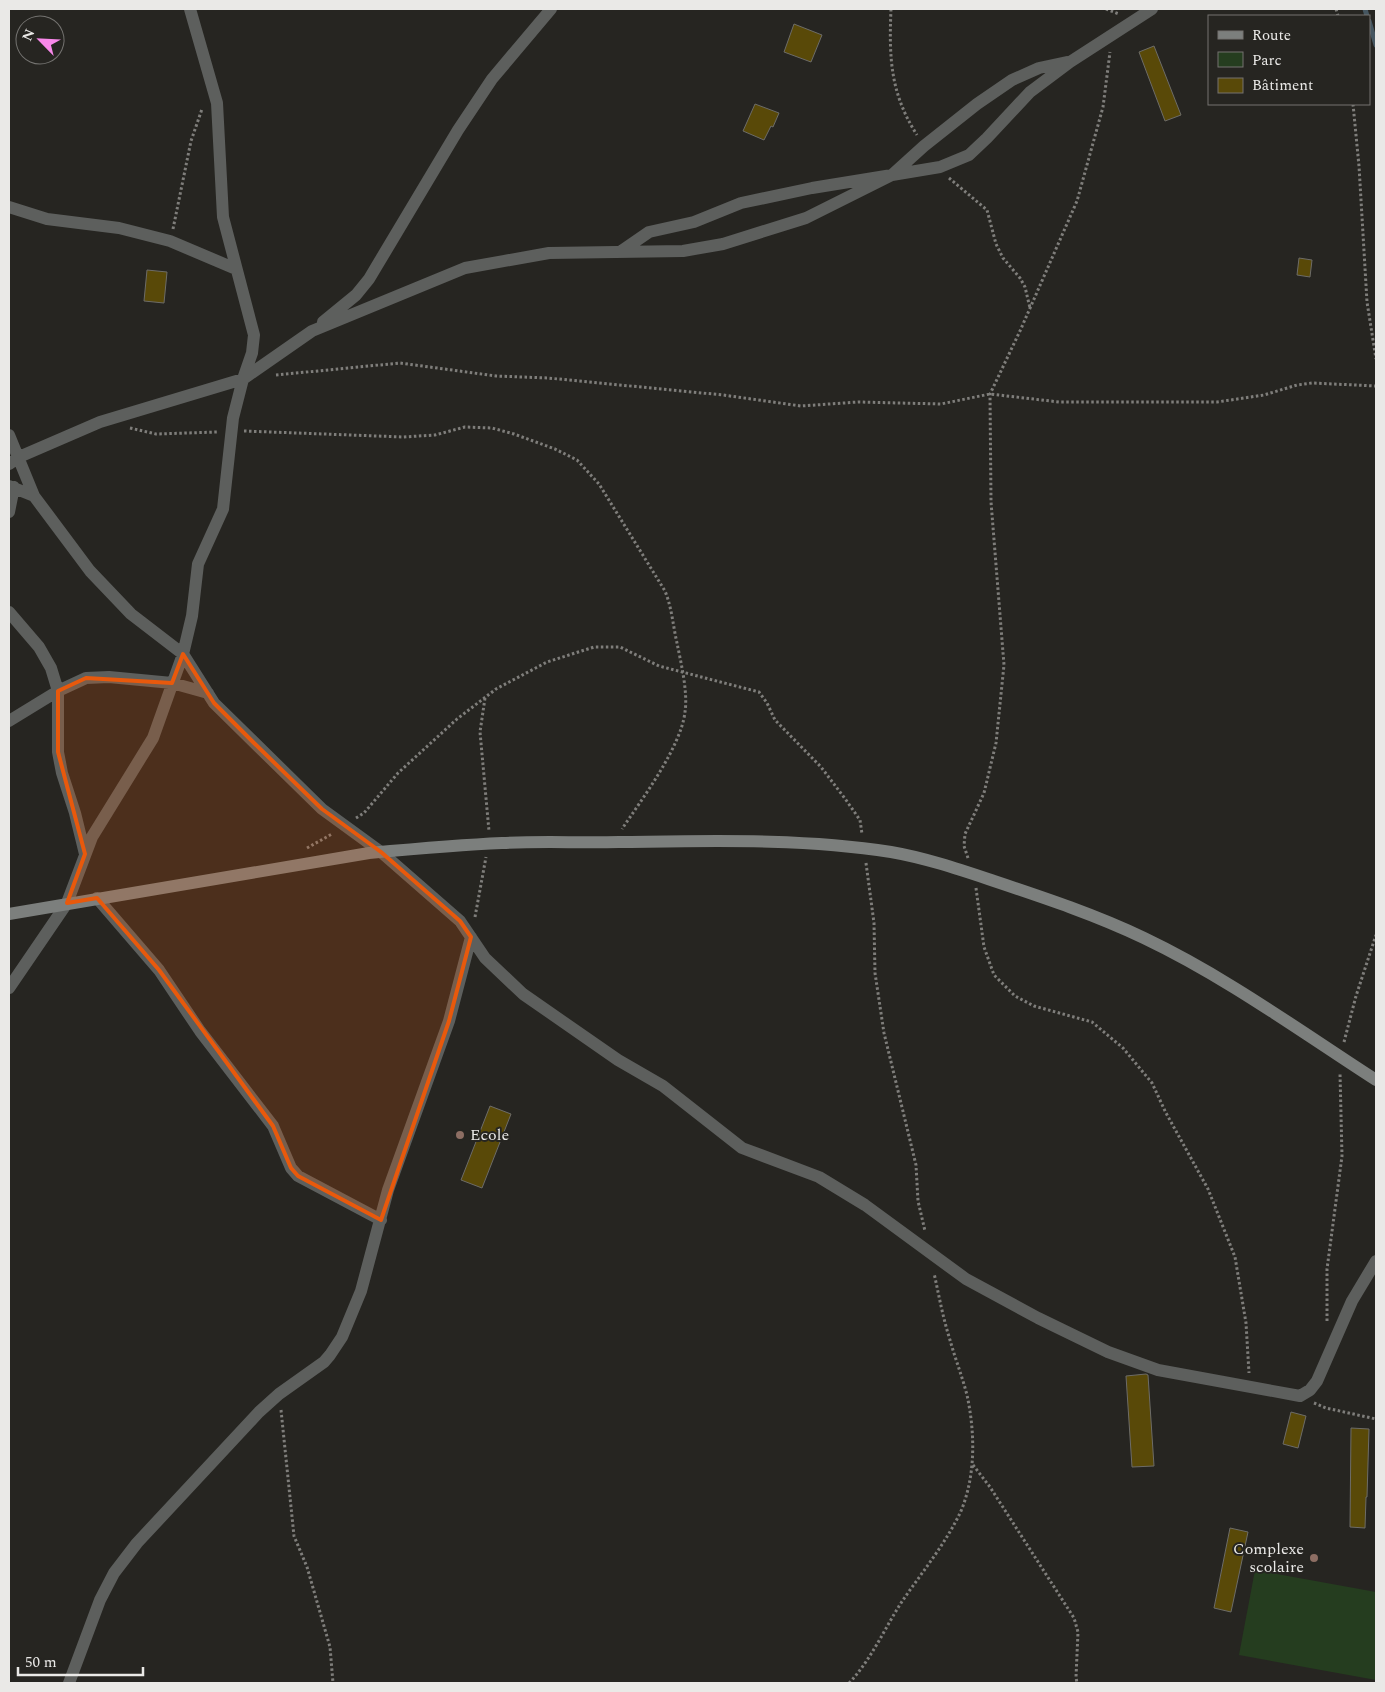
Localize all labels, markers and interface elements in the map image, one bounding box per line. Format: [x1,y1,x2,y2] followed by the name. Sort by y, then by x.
[15,15,65,65] north arrow
[1208,15,1370,105] legend
[1252,24,1291,47] text: Route
[17,25,40,44] text: N
[1252,49,1282,72] text: Parc
[1252,74,1313,97] text: Bâtiment
[470,1123,509,1147] place label: Ecole
[454,1129,466,1141] marker: Ecole
[1233,1537,1304,1579] place label: Complexe scolaire
[1308,1552,1320,1564] marker: Complexe scolaire
[18,1644,142,1676] scale bar
[25,1651,57,1674] text: 50 m

